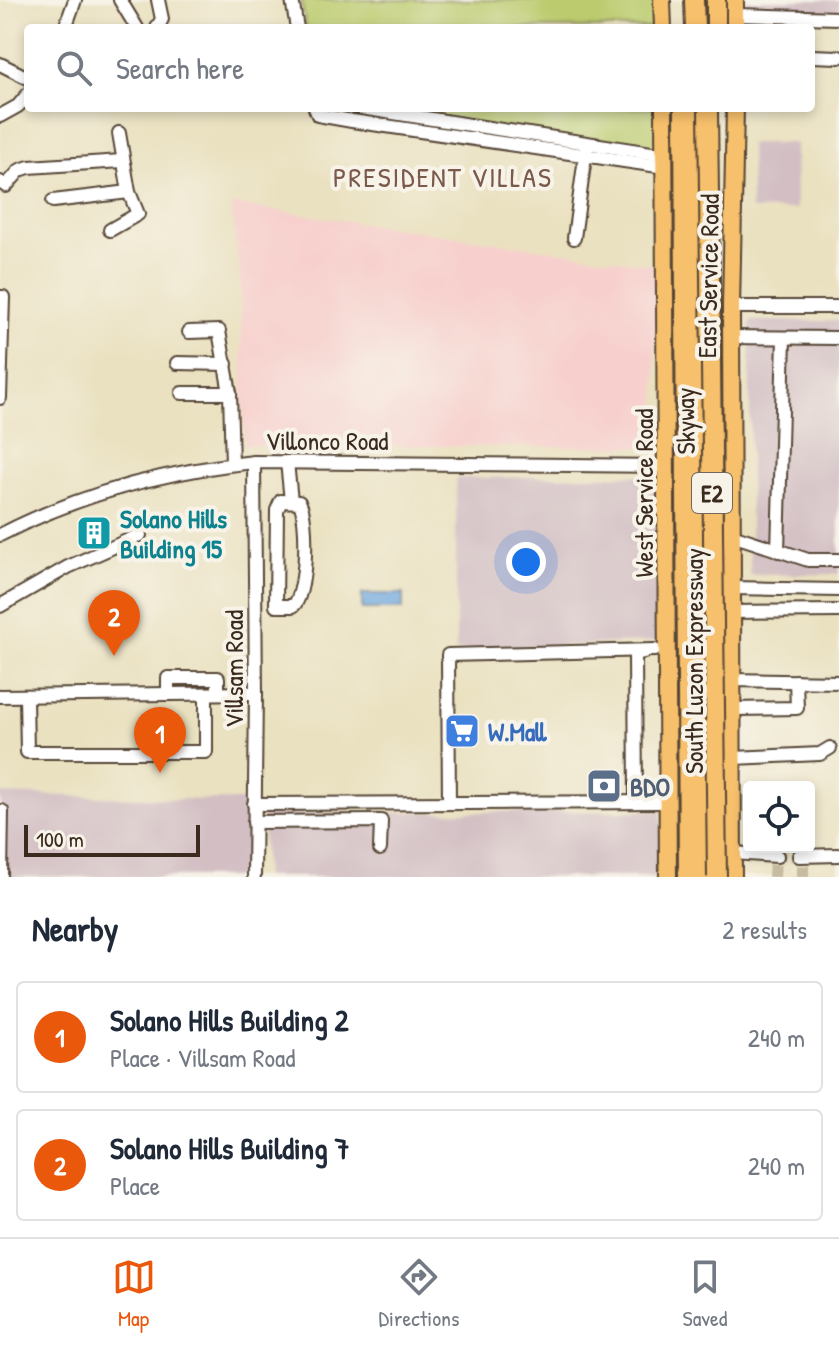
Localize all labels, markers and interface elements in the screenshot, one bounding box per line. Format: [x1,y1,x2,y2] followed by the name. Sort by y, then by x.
[24,24,815,112] search box
[52,46,96,90] icon: search
[116,48,244,88] text: Search here
[333,158,553,196] district label: PRESIDENT VILLAS
[689,194,727,358] street label: East Service Road
[667,387,703,455] street label: Skyway
[626,409,661,577] street label: West Service Road
[265,423,389,458] street label: Villonco Road
[692,473,732,513] road number: E2
[120,501,227,567] place label: Solano Hills Building 15
[75,514,113,552] building icon: Solano Hills Building 15
[506,542,546,582] your location
[676,548,711,774] street label: South Luzon Expressway
[88,590,140,656] pin: 2
[216,610,251,728] street label: Villsam Road
[134,707,186,773] pin: 1
[443,712,481,750] supermarket icon: W.Mall
[488,714,547,749] place label: W.Mall
[585,767,623,805] bank icon: BDO
[630,769,671,804] place label: BDO
[743,781,815,853] map controls
[743,781,815,853] button: locate
[24,821,200,857] scale bar
[36,824,84,854] text: 100 m
[32,906,118,952] text: Nearby
[722,912,807,947] text: 2 results
[110,1000,348,1040] text: Solano Hills Building 2
[55,1020,65,1055] text: 1
[748,1020,805,1055] text: 240 m
[110,1040,295,1075] text: Place · Villsam Road
[110,1128,349,1168] text: Solano Hills Building 7
[54,1148,66,1183] text: 2
[748,1148,805,1183] text: 240 m
[110,1168,160,1203] text: Place
[112,1255,156,1333] tab: Map
[379,1255,460,1333] tab: Directions
[683,1255,727,1333] tab: Saved

